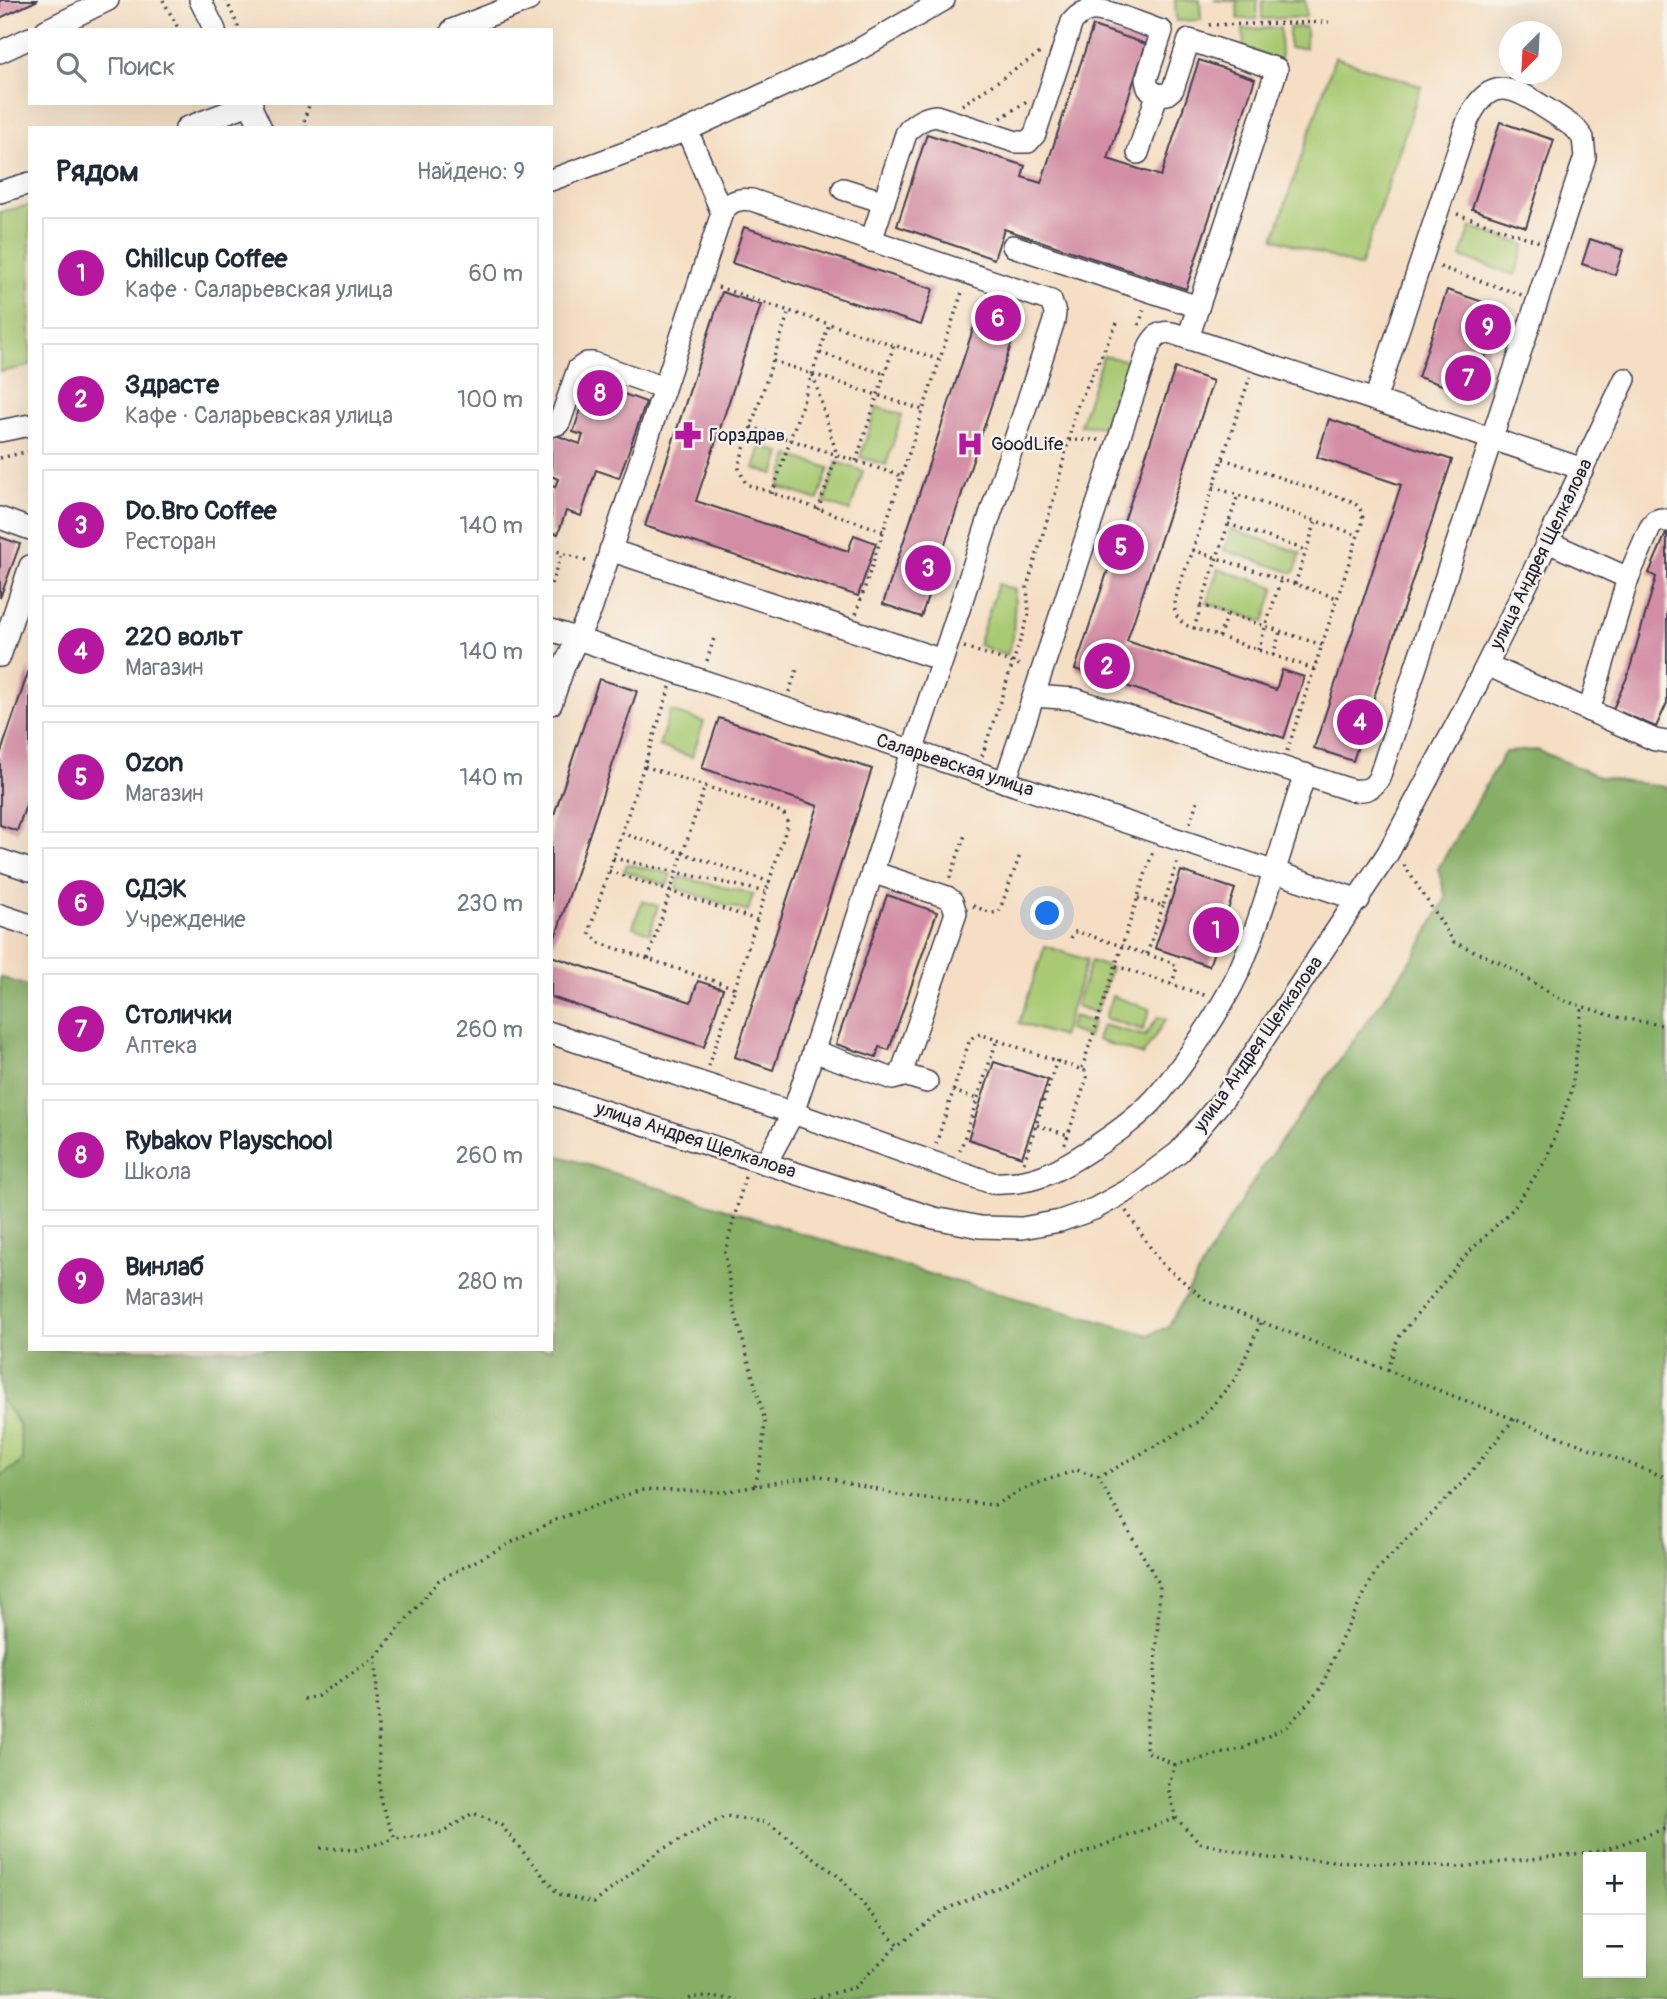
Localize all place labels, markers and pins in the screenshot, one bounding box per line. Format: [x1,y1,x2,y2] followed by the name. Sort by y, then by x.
[975,292,1021,344] pin: 6
[1465,301,1511,353] pin: 9
[1445,352,1491,404] pin: 7
[577,367,623,419] pin: 8
[673,420,703,450] pharmacy icon: Горздрав
[709,423,785,447] place label: Горздрав
[955,429,985,459] hospital icon: GoodLife
[991,432,1064,456] place label: GoodLife
[1098,521,1144,573] pin: 5
[905,542,951,594] pin: 3
[1084,640,1130,692] pin: 2
[1337,696,1383,748] pin: 4
[1193,904,1239,956] pin: 1

